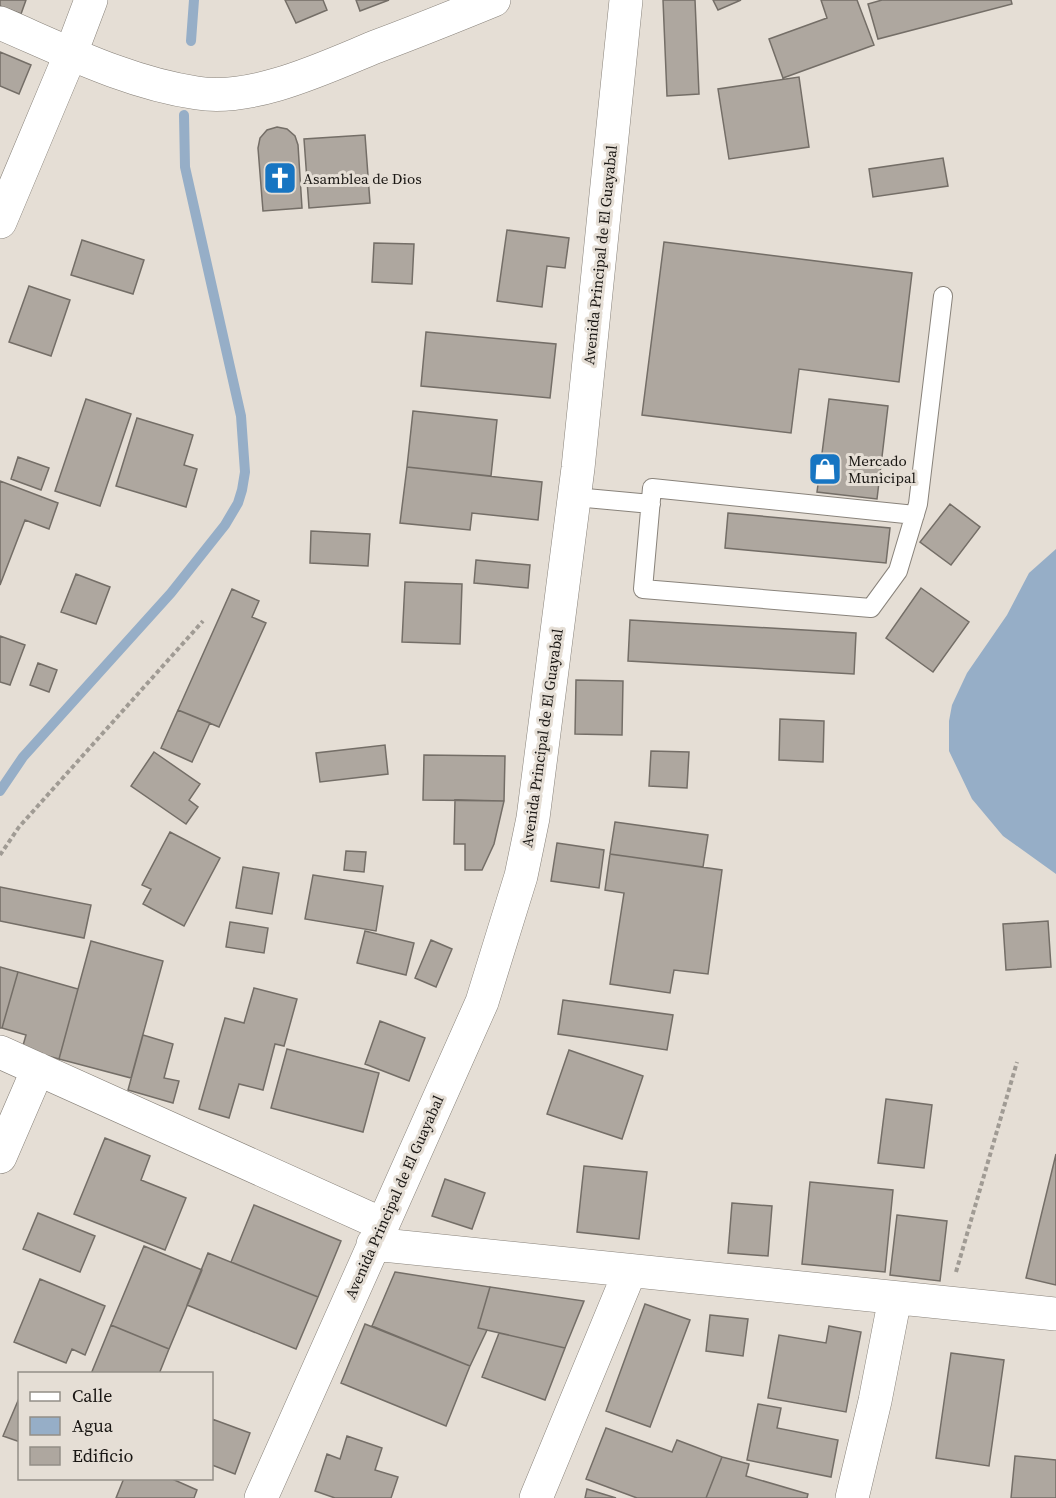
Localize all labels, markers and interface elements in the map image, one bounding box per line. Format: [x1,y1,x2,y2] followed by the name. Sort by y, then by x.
[578,144,622,366] street label: Avenida Principal de El Guayabal
[262,160,298,196] church icon: Asamblea de Dios
[303,168,422,189] place label: Asamblea de Dios
[848,450,917,488] place label: Mercado Municipal
[807,451,843,487] shop icon: Mercado Municipal
[516,627,568,849] street label: Avenida Principal de El Guayabal
[340,1091,449,1302] street label: Avenida Principal de El Guayabal
[18,1372,213,1480] legend
[72,1383,112,1408] text: Calle
[72,1413,114,1438] text: Agua
[72,1443,133,1468] text: Edificio

